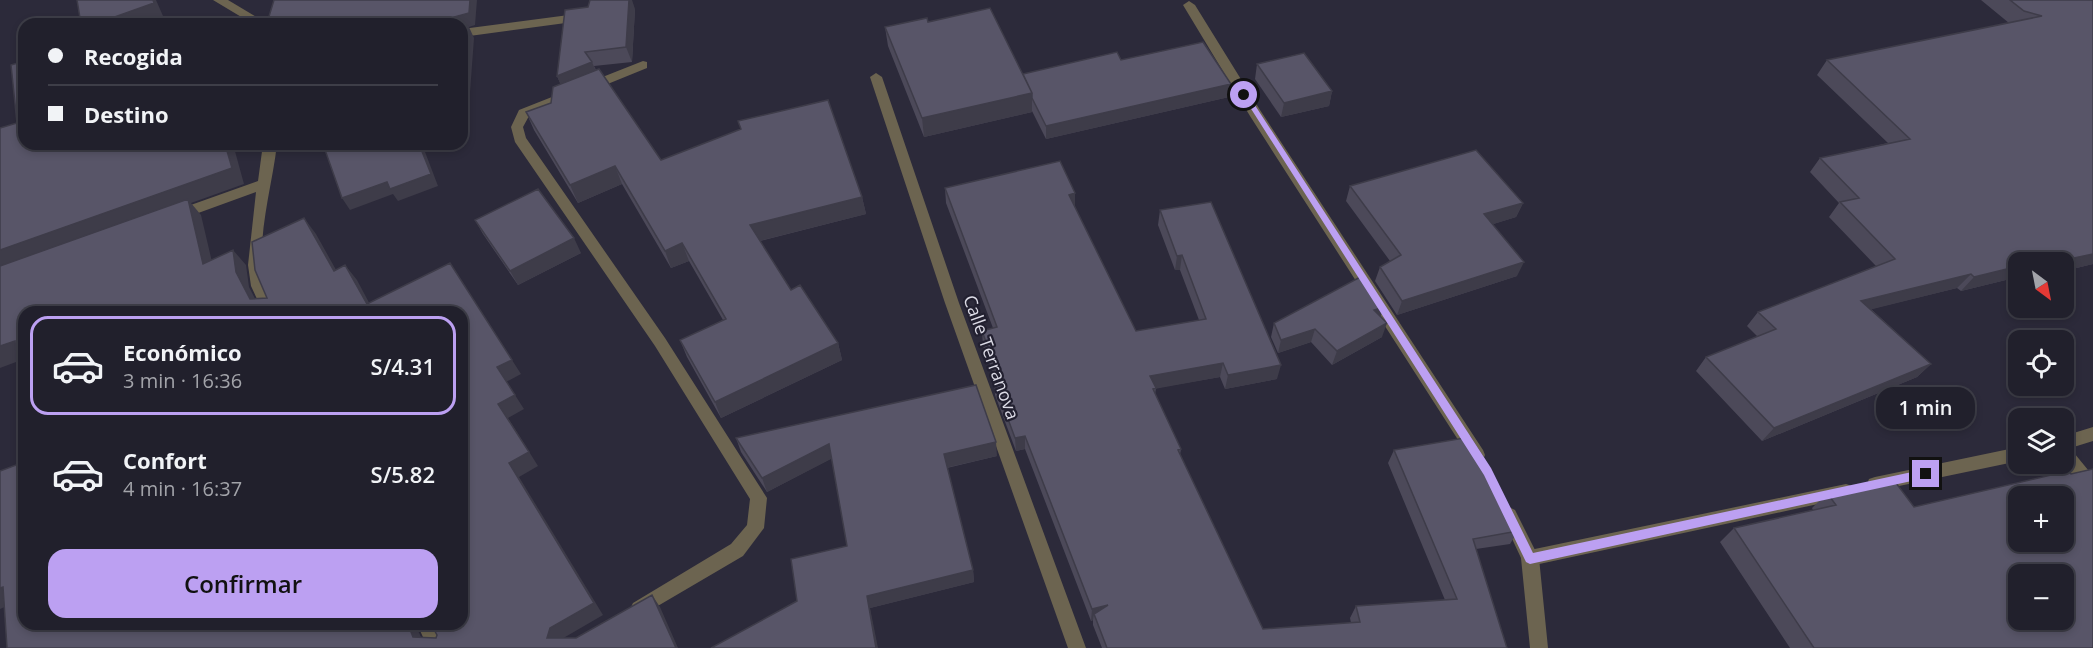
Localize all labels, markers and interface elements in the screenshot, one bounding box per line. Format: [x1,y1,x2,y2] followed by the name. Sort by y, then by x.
[84,41,183,71] text: Recogida
[1230,81,1257,108] route start
[84,99,169,129] text: Destino
[2008,252,2074,318] north arrow
[2008,252,2074,630] map controls
[958,291,1026,423] street label: Calle Terranova
[2008,330,2074,396] button: locate
[123,337,242,367] text: Económico
[51,339,105,393] icon: car
[371,351,435,381] text: S/4.31
[123,367,242,394] text: 3 min · 16:36
[1876,387,1976,429] callout: 1 min
[1899,394,1953,421] text: 1 min
[2008,408,2074,474] button: layers
[123,445,207,475] text: Confort
[51,447,105,501] icon: car
[371,459,435,489] text: S/5.82
[1912,460,1939,487] route end
[123,475,242,502] text: 4 min · 16:37
[2008,486,2074,552] button: +
[48,549,438,618] button: Confirmar
[2008,564,2074,630] button: −

